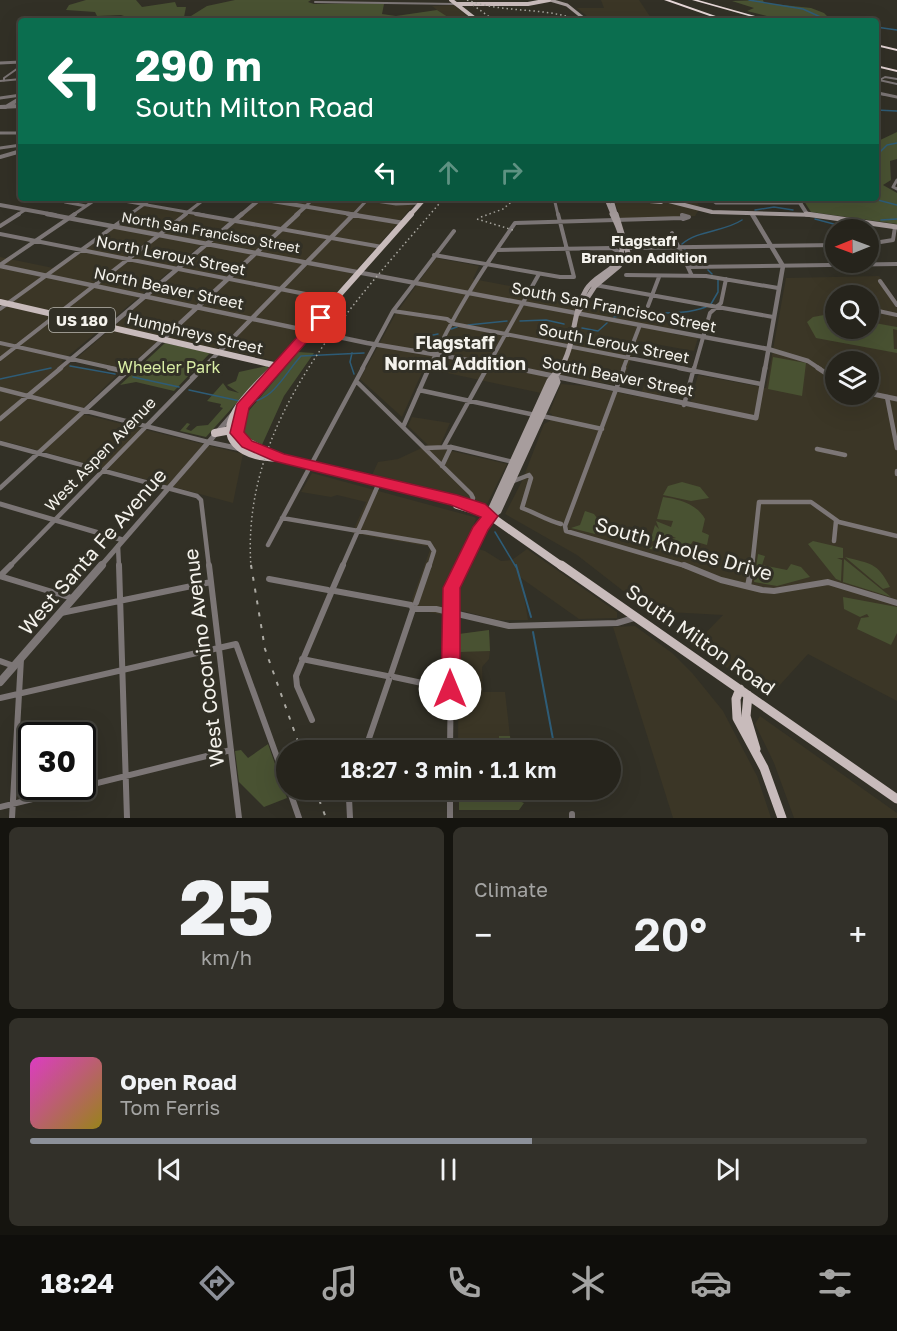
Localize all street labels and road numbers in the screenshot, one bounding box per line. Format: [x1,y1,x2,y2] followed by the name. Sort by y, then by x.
[120,208,302,256] street label: North San Francisco Street
[94,231,248,279] street label: North Leroux Street
[92,262,246,314] street label: North Beaver Street
[510,277,718,337] street label: South San Francisco Street
[49,308,115,332] road number: US 180
[125,308,265,358] street label: Humphreys Street
[537,319,691,367] street label: South Leroux Street
[540,351,696,401] street label: South Beaver Street
[40,393,160,515] street label: West Aspen Avenue
[13,463,171,639] street label: West Santa Fe Avenue
[593,511,775,585] street label: South Knoles Drive
[178,548,228,768] street label: West Coconino Avenue
[622,578,780,700] street label: South Milton Road

